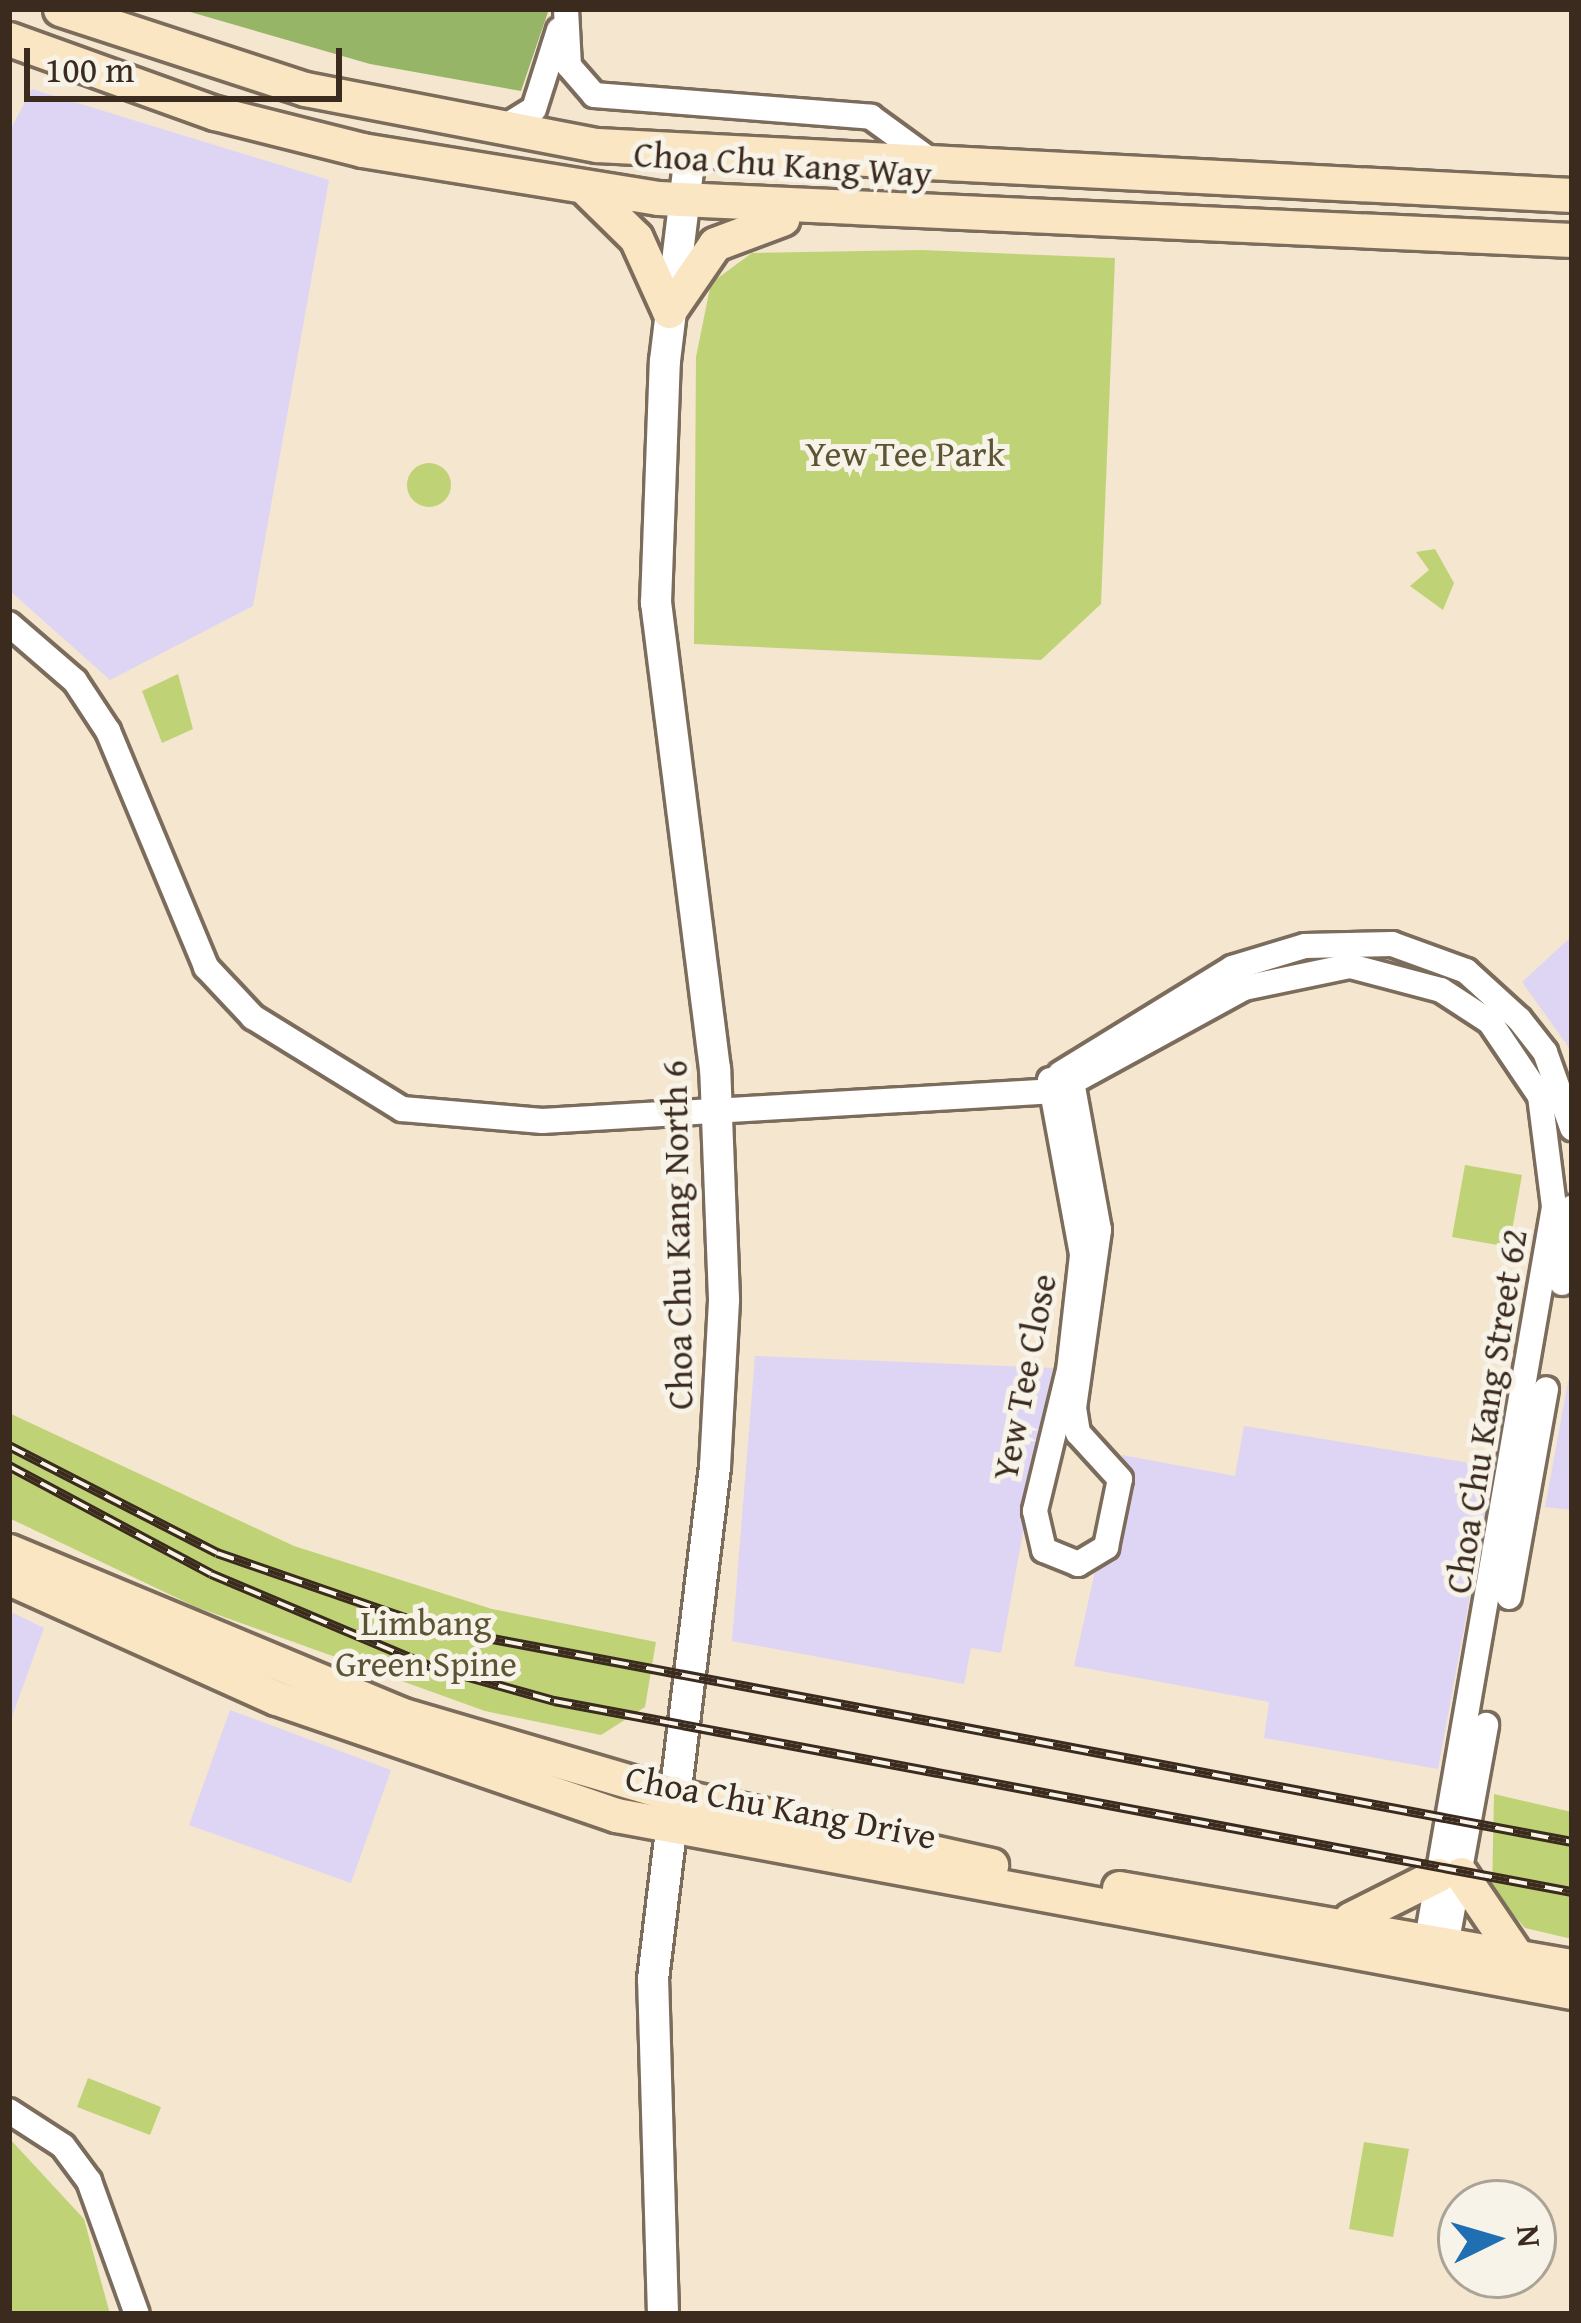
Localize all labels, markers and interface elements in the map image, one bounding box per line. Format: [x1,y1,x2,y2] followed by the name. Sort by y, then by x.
[30,24,348,98] scale bar
[45,42,134,95] text: 100 m
[632,131,934,195] street label: Choa Chu Kang Way
[805,431,1005,475] park label: Yew Tee Park
[651,1060,701,1410] street label: Choa Chu Kang North 6
[1435,1226,1535,1596] street label: Choa Chu Kang Street 62
[982,1270,1064,1484] street label: Yew Tee Close
[335,1599,517,1684] park label: Limbang Green Spine
[622,1755,940,1857] street label: Choa Chu Kang Drive
[1437,2179,1557,2299] north arrow
[1505,2223,1555,2249] text: N

